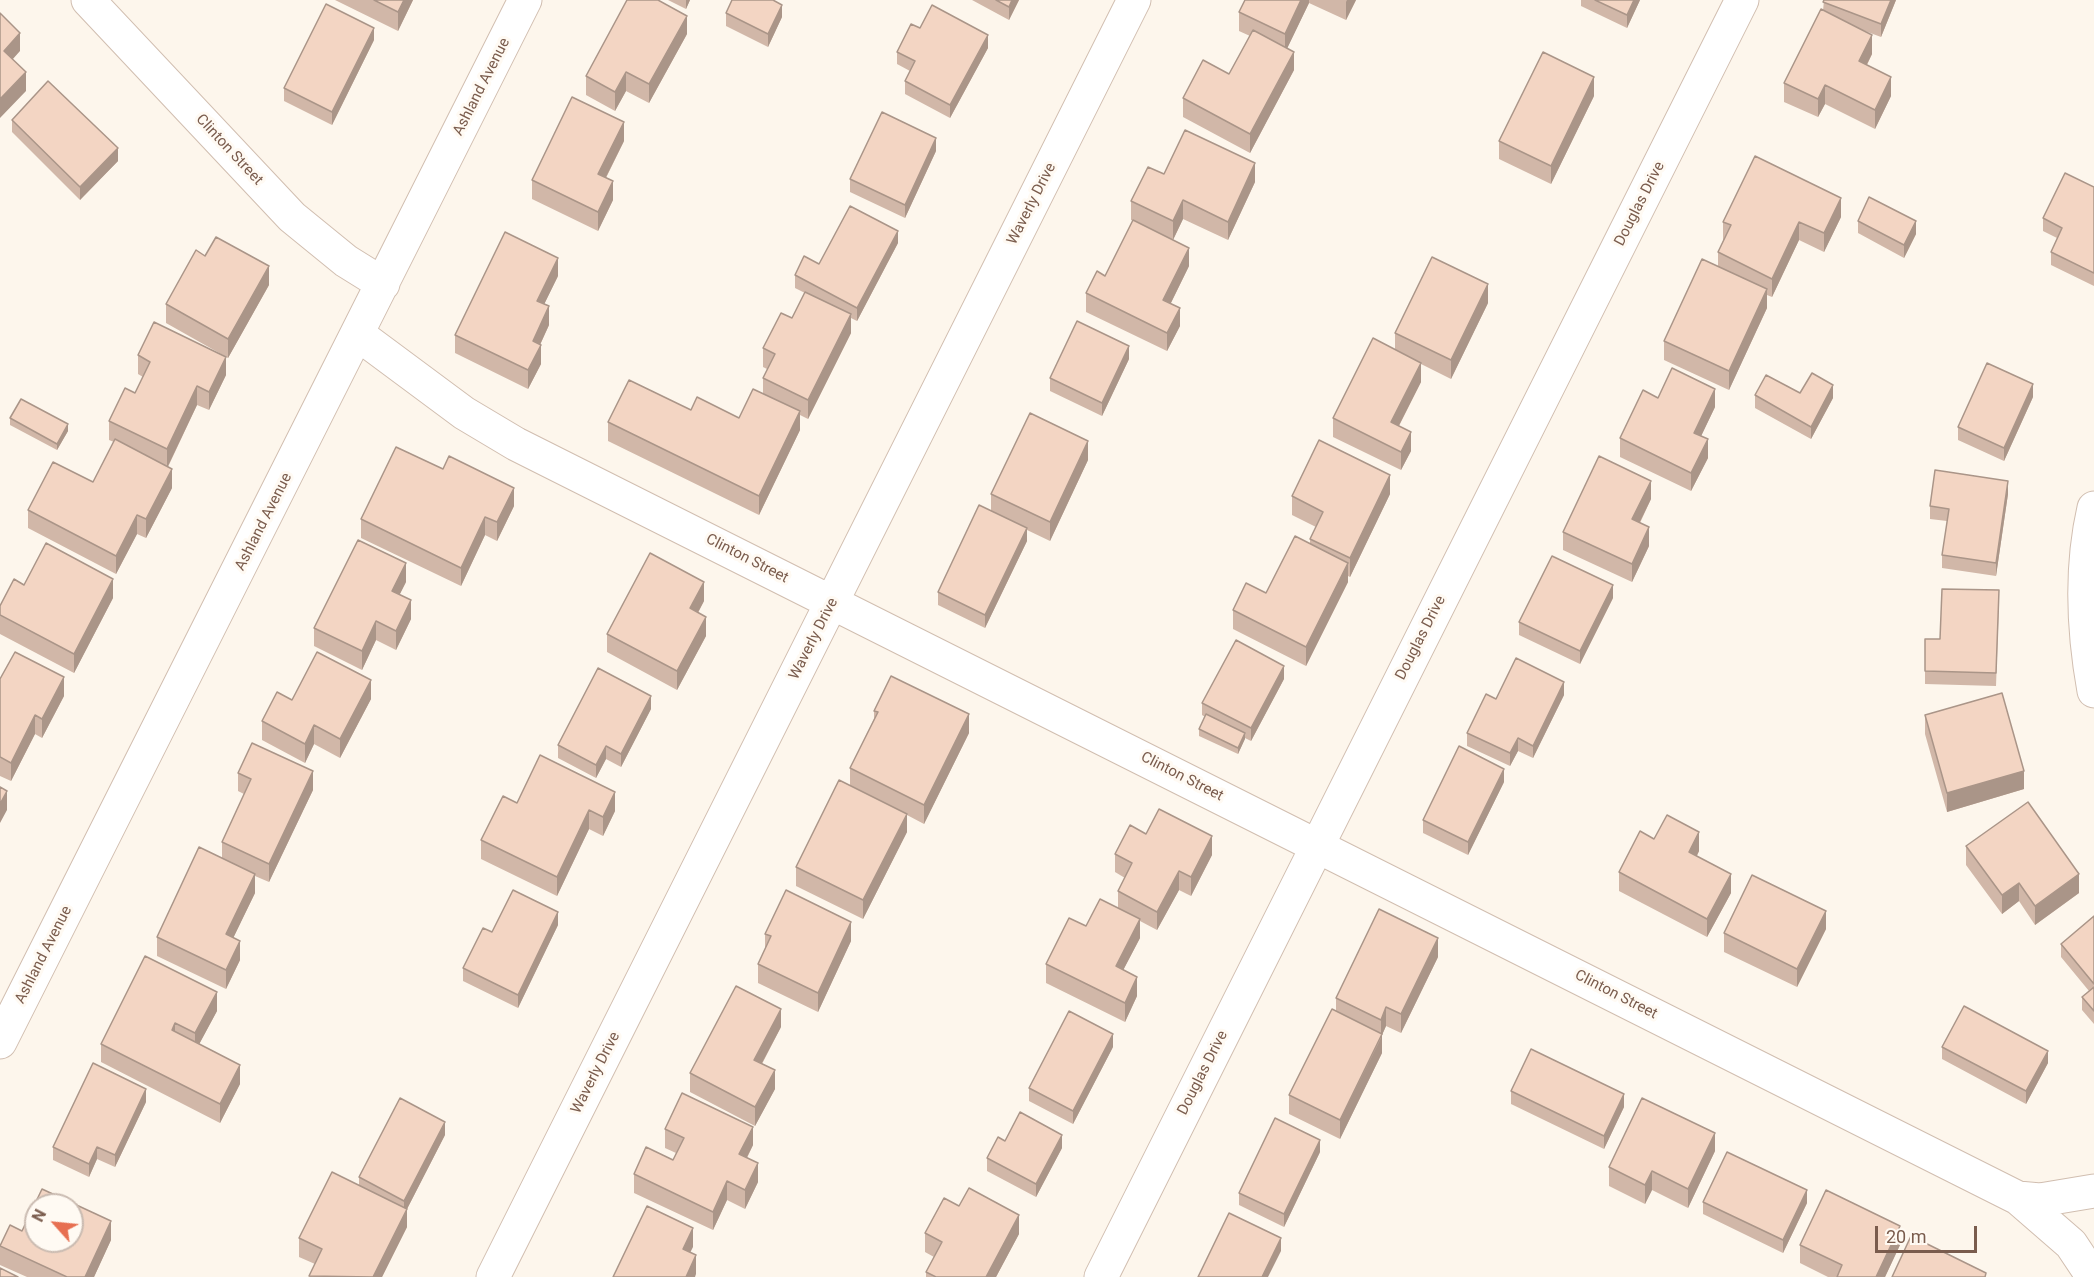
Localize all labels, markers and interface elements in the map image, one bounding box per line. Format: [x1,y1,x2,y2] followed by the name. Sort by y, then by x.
[450,35,514,139] street label: Ashland Avenue
[192,111,266,189] street label: Clinton Street
[1611,159,1669,249] street label: Douglas Drive
[1004,160,1060,248] street label: Waverly Drive
[232,470,296,574] street label: Ashland Avenue
[703,530,791,588] street label: Clinton Street
[1392,593,1450,683] street label: Douglas Drive
[786,595,842,683] street label: Waverly Drive
[1138,748,1226,806] street label: Clinton Street
[12,903,76,1007] street label: Ashland Avenue
[1572,966,1660,1024] street label: Clinton Street
[1174,1028,1232,1118] street label: Douglas Drive
[568,1029,624,1117] street label: Waverly Drive
[24,1193,84,1253] north arrow
[28,1206,50,1225] text: N
[1878,1214,1980,1252] scale bar
[1886,1226,1926,1247] text: 20 m

